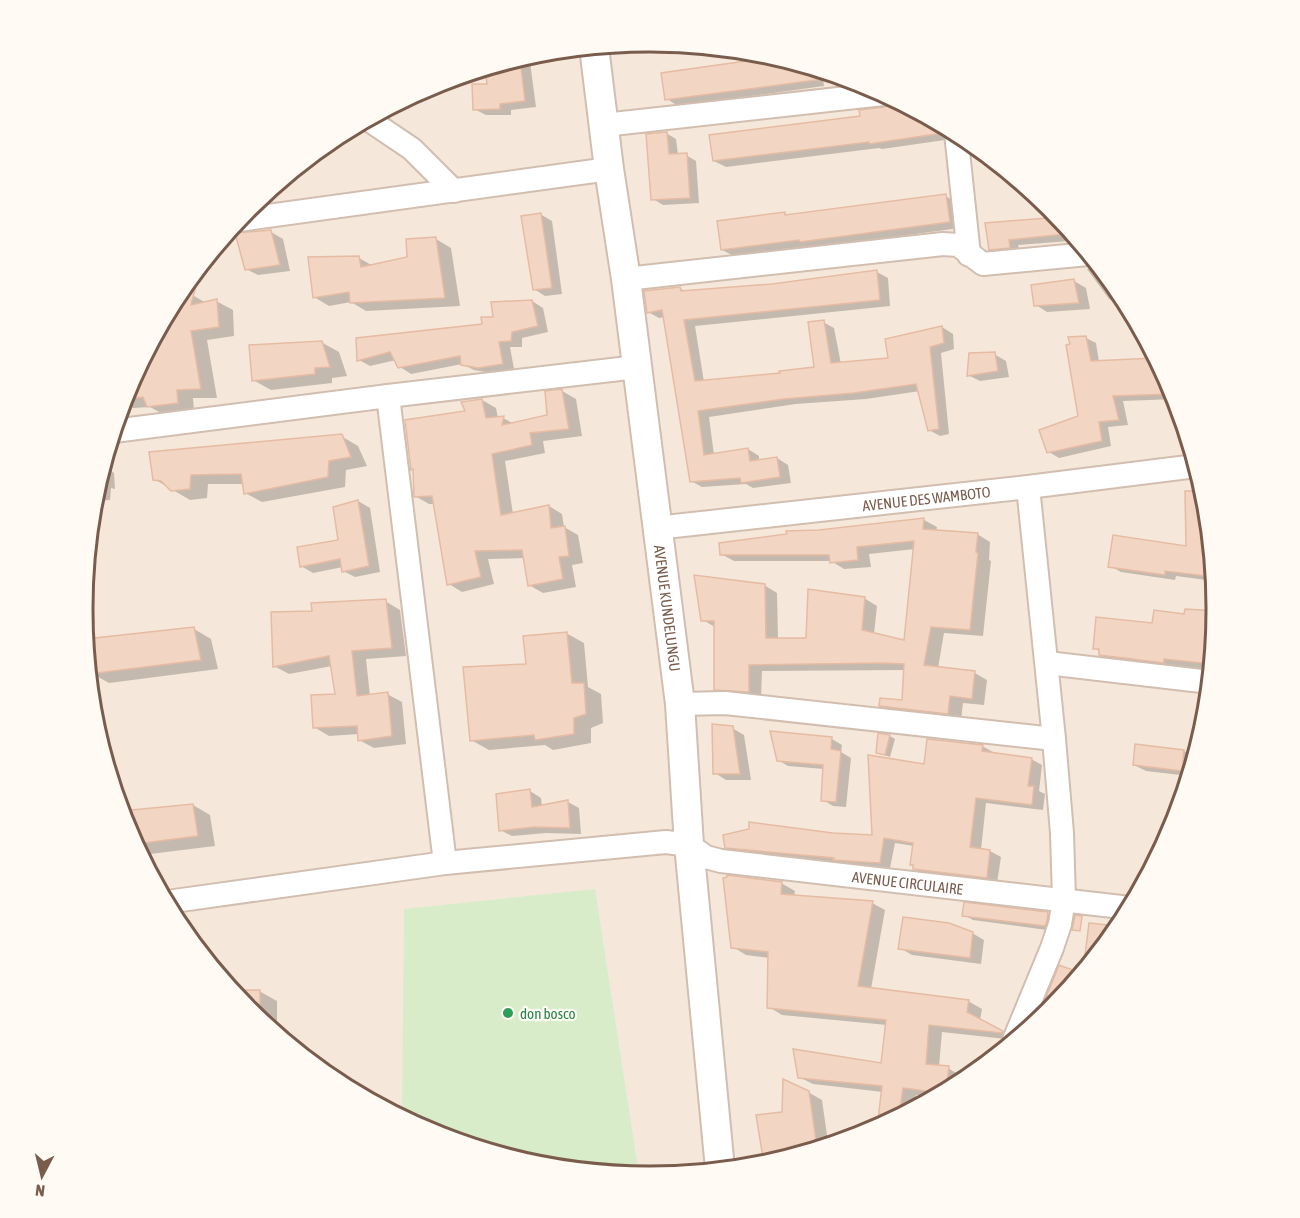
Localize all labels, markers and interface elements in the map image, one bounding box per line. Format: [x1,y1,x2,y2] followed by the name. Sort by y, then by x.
[861,483,992,514] street label: AVENUE DES WAMBOTO
[651,544,684,672] street label: AVENUE KUNDELUNGU
[851,868,964,897] street label: AVENUE CIRCULAIRE
[520,1005,576,1022] place label: don bosco
[501,1006,515,1020] marker: don bosco
[12,1146,72,1206] north arrow
[34,1181,46,1200] text: N

